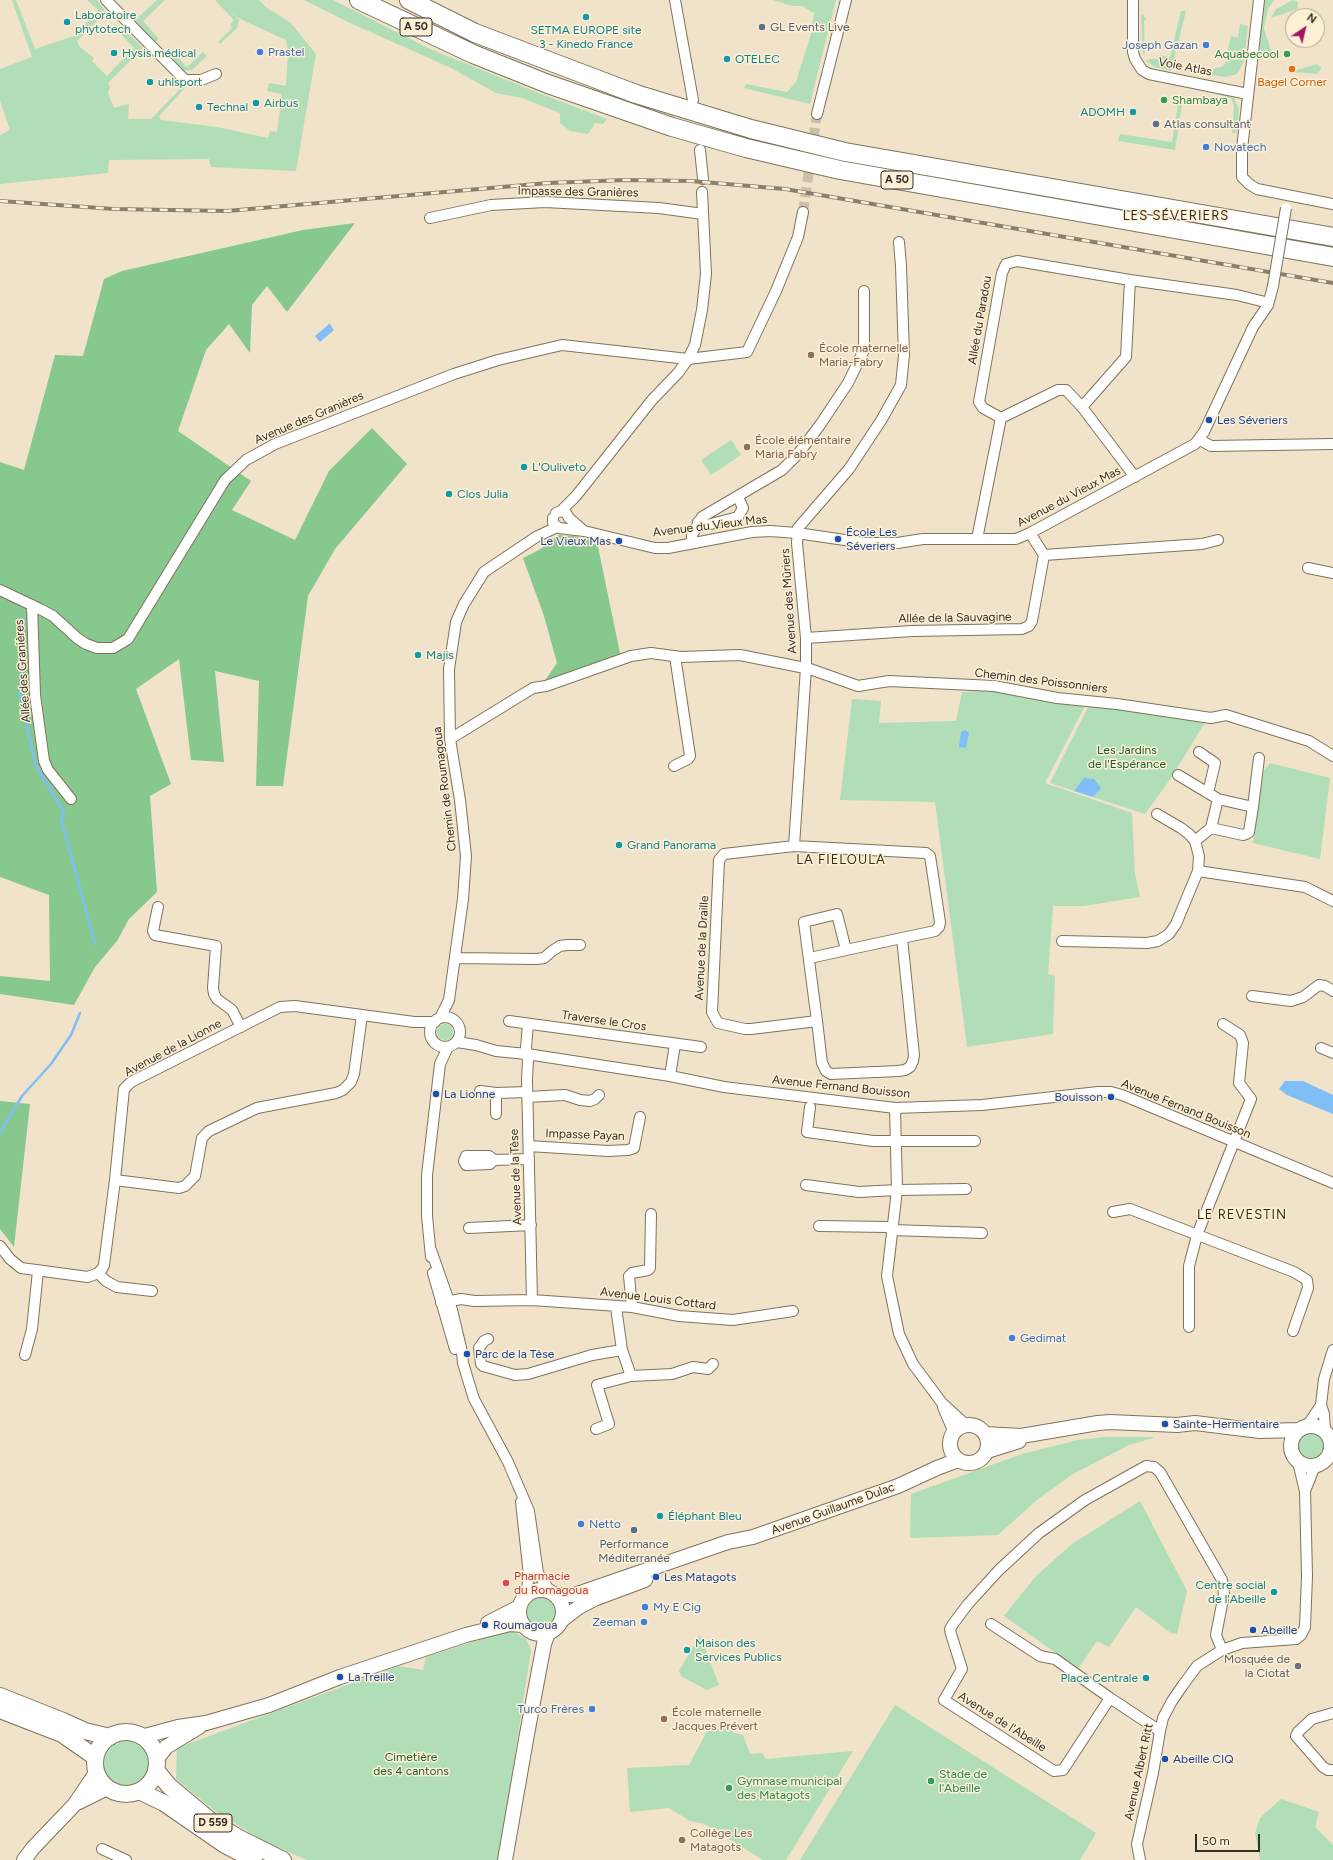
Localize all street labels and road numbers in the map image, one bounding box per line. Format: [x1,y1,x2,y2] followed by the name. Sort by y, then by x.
[400,18,432,36] road number: A 50
[1157,55,1213,79] street label: Voie Atlas
[881,171,913,189] road number: A 50
[517,184,639,200] street label: Impasse des Granières
[965,274,995,366] street label: Allée du Paradou
[252,388,366,448] street label: Avenue des Granières
[1015,464,1123,530] street label: Avenue du Vieux Mas
[652,512,768,540] street label: Avenue du Vieux Mas
[778,548,800,654] street label: Avenue des Mûriers
[898,610,1012,626] street label: Allée de la Sauvagine
[12,619,34,723] street label: Allée des Granières
[974,666,1108,696] street label: Chemin des Poissonniers
[430,726,460,852] street label: Chemin de Roumagoua
[692,895,712,1001] street label: Avenue de la Draille
[561,1008,647,1034] street label: Traverse le Cros
[122,1016,224,1080] street label: Avenue de la Lionne
[771,1073,911,1101] street label: Avenue Fernand Bouisson
[1119,1076,1253,1142] street label: Avenue Fernand Bouisson
[545,1126,625,1144] street label: Impasse Payan
[507,1129,525,1225] street label: Avenue de la Tèse
[599,1285,717,1313] street label: Avenue Louis Cottard
[769,1480,897,1538] street label: Avenue Guillaume Dulac
[955,1689,1049,1755] street label: Avenue de l'Abeille
[1122,1722,1156,1822] street label: Avenue Albert Ritt
[194,1814,232,1832] road number: D 559

